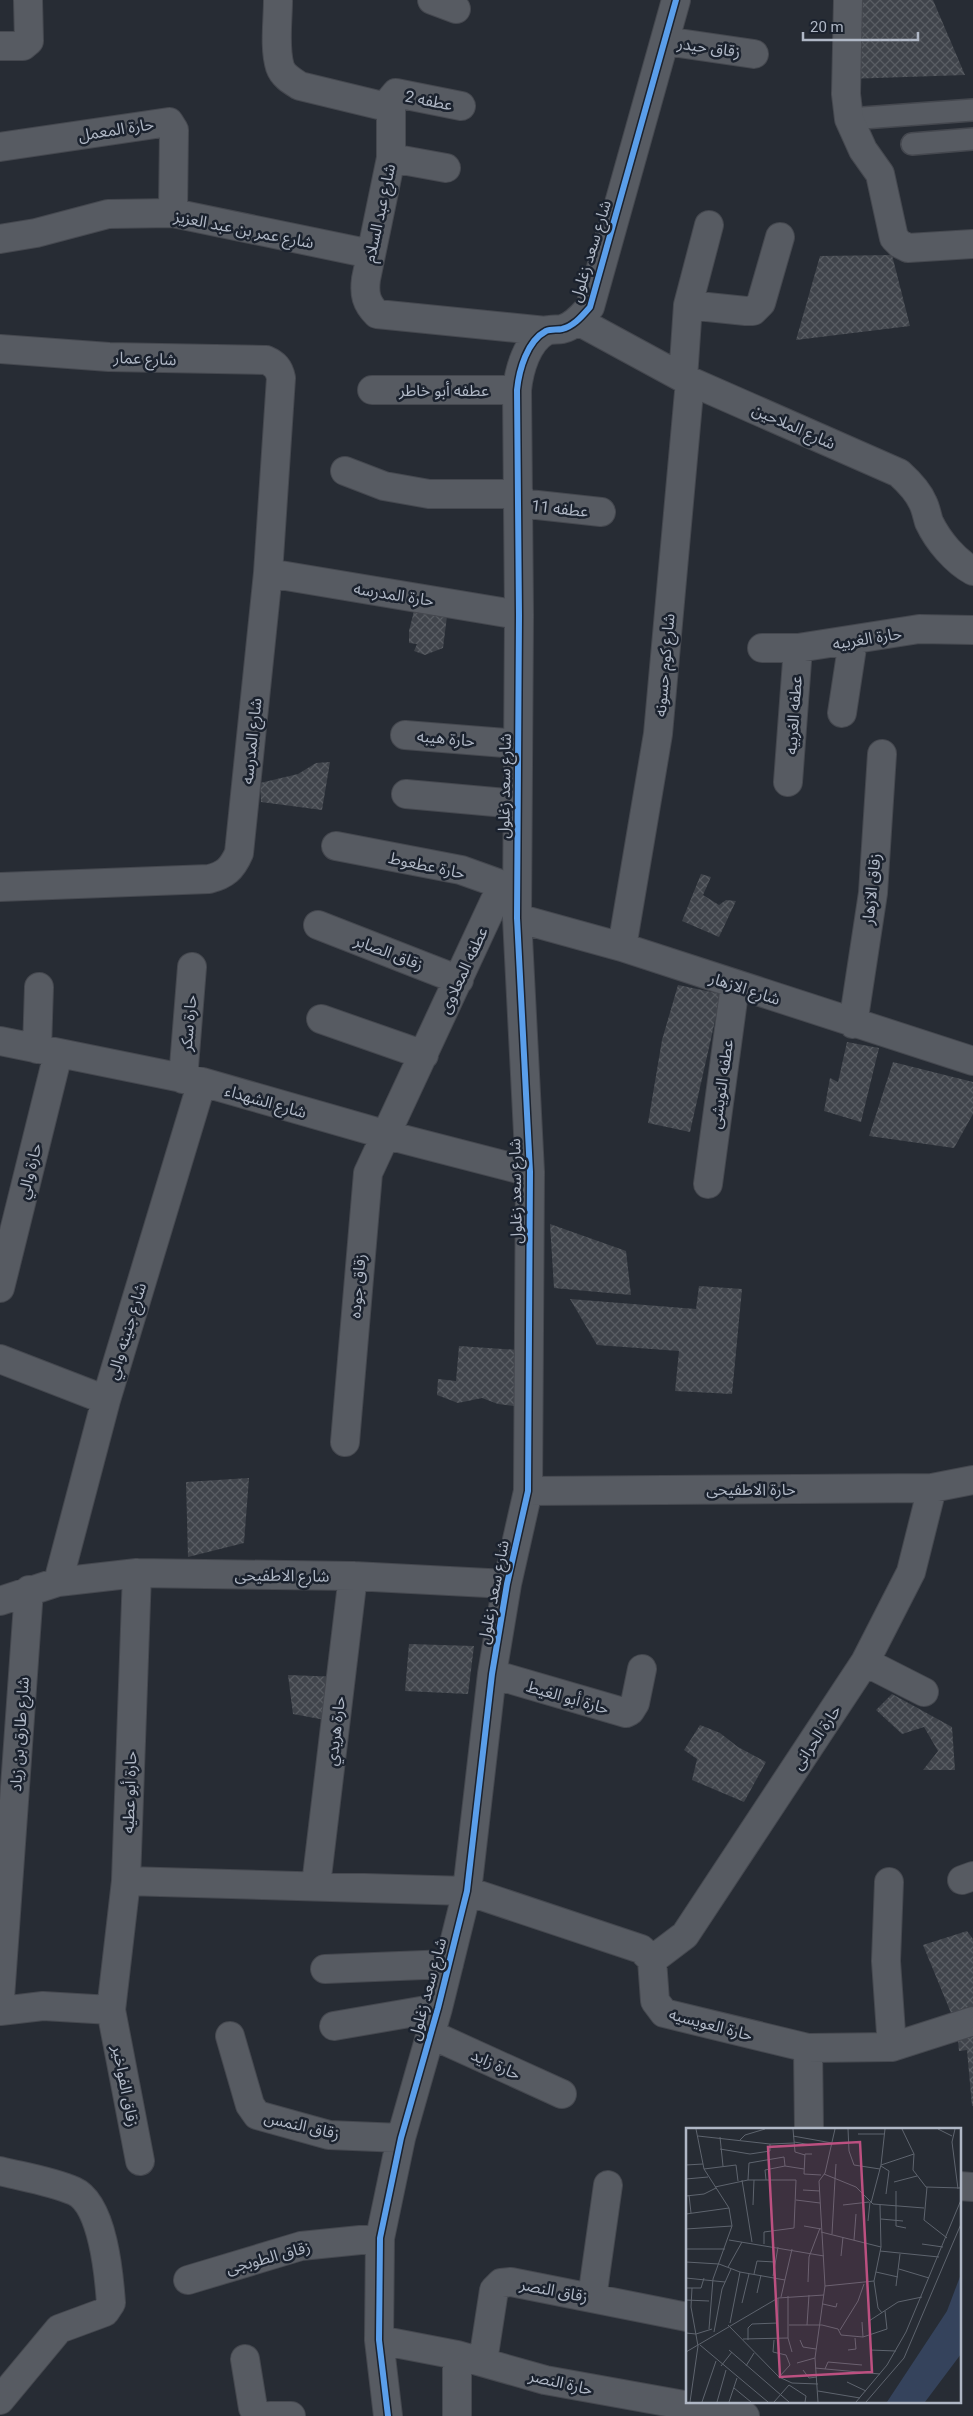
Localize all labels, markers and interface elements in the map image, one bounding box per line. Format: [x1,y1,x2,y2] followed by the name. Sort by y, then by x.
[803,10,918,42] scale bar
[810,18,844,36] text: 20 m
[675,34,742,61] street label: زقاق حيدر
[403,87,454,114] street label: عطفه 2
[77,114,155,145] street label: حارة المعمل
[360,162,402,265] street label: شارع عبد السلام
[566,198,618,305] street label: شارع سعد زغلول
[171,206,315,255] street label: شارع عمر بن عبد العزيز
[112,348,177,372] street label: شارع عمار
[398,381,489,400] street label: عطفه أبو خاطر
[748,400,838,456] street label: شارع الملاحين
[531,496,589,521] street label: عطفه 11
[352,579,436,610] street label: حارة المدرسه
[651,613,681,718] street label: شارع كوم حسونه
[831,624,903,653] street label: حارة الغربيه
[781,675,806,755] street label: عطفه الغربيه
[238,697,268,785] street label: شارع المدرسه
[416,726,476,750] street label: حارة هيبه
[494,733,518,839] street label: شارع سعد زغلول
[387,848,467,883] street label: حارة عطعوط
[858,852,885,927] street label: زقاق الازهار
[435,924,492,1017] street label: عطفه المعلاوى
[351,930,426,974] street label: زقاق الصابر
[705,968,783,1012] street label: شارع الازهار
[176,994,200,1053] street label: حارة سكر
[706,1038,737,1130] street label: عطفه النويشى
[222,1081,309,1125] street label: شارع الشهداء
[505,1138,529,1244] street label: شارع سعد زغلول
[13,1141,48,1202] street label: حارة والي
[345,1253,370,1319] street label: زقاق جوده
[103,1280,153,1383] street label: شارع جنينه والي
[706,1480,796,1499] street label: حارة الاطفيحى
[474,1538,516,1646] street label: شارع سعد زغلول
[234,1565,330,1589] street label: شارع الاطفيحى
[6,1676,36,1792] street label: شارع طارق بن زياد
[524,1677,611,1718] street label: حارة أبو الغيط
[322,1695,352,1767] street label: حارة هريدي
[788,1701,845,1773] street label: حارة الحرانى
[119,1750,140,1834] street label: حارة أبو عطيه
[405,1936,453,2043] street label: شارع سعد زغلول
[667,2004,755,2045] street label: حارة العويسيه
[108,2043,143,2128] street label: زقاق الفواخير
[468,2045,524,2084] street label: حارة زايد
[262,2108,341,2143] street label: زقاق النمس
[686,2128,960,2404] inset map
[224,2237,312,2278] street label: زقاق الطوبجى
[517,2274,589,2306] street label: زقاق النصر
[526,2366,595,2399] street label: حارة النصر

